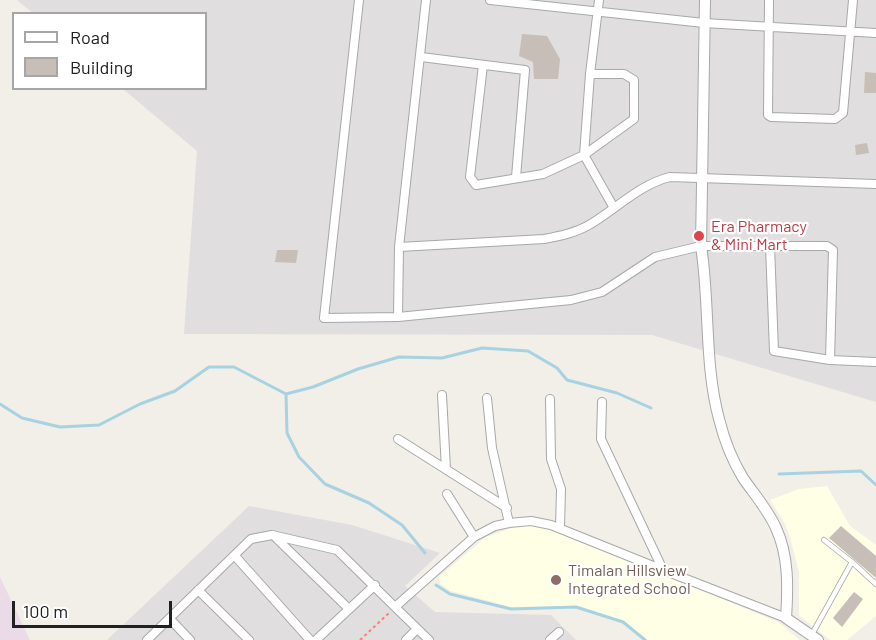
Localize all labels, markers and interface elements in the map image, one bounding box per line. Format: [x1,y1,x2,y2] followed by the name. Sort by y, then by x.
[12,12,207,90] legend
[70,26,110,48] text: Road
[70,56,133,78] text: Building
[711,217,807,255] place label: Era Pharmacy & Mini Mart
[692,229,706,243] marker: Era Pharmacy & Mini Mart
[568,561,691,599] place label: Timalan Hillsview Integrated School
[549,573,563,587] marker: Timalan Hillsview Integrated School
[15,589,176,627] scale bar
[23,600,68,622] text: 100 m

